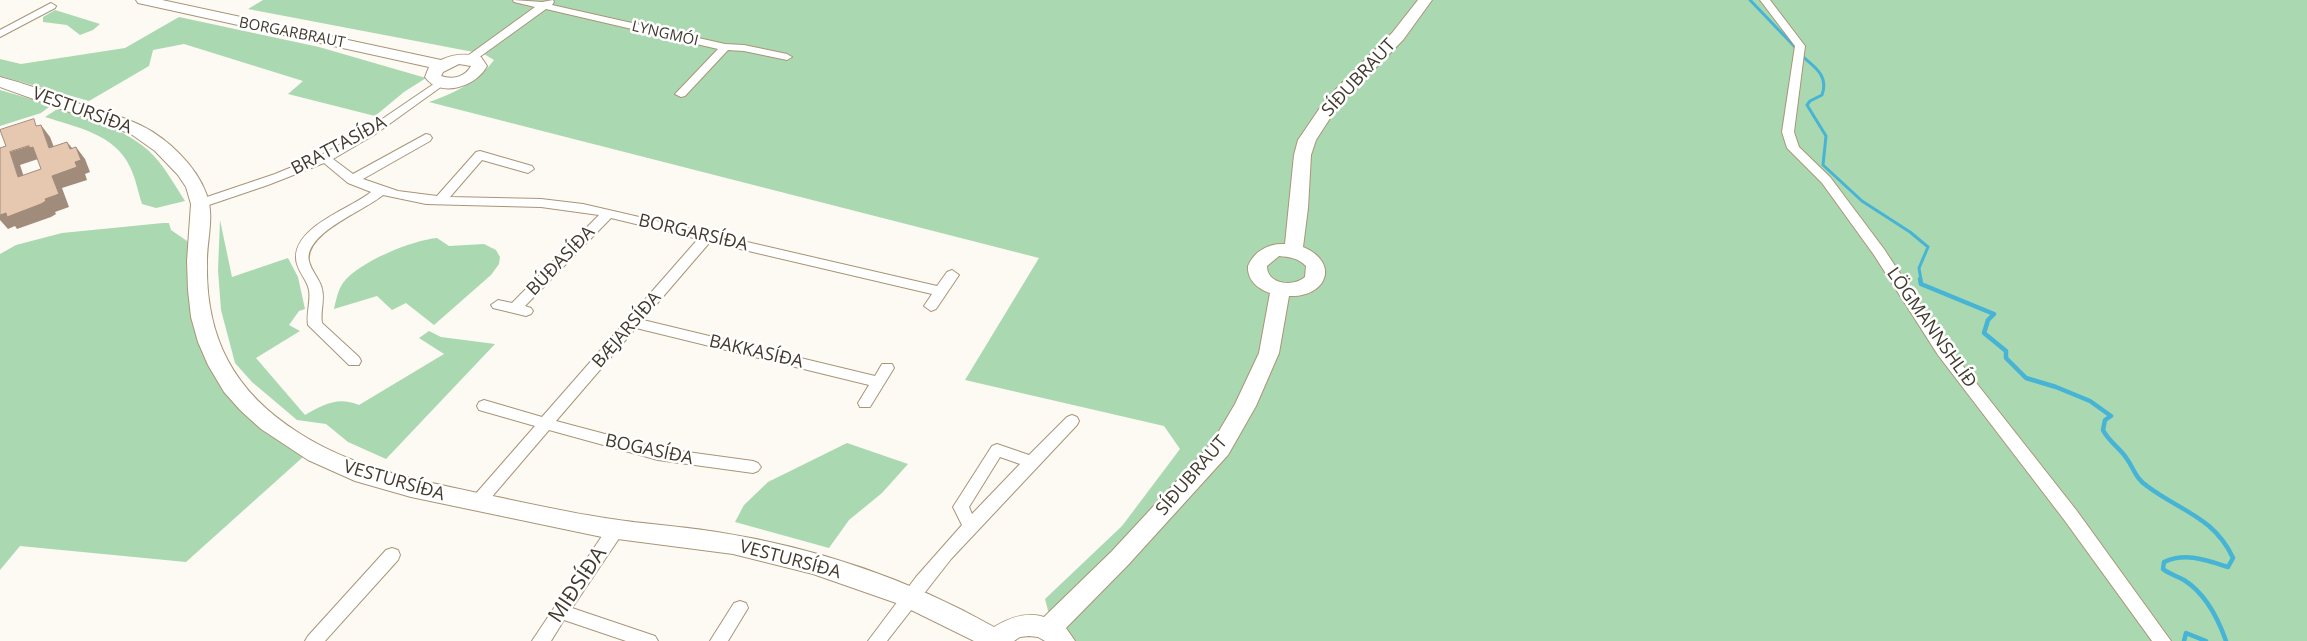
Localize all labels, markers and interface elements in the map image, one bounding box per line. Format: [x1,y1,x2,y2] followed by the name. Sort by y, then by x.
[237,14,347,52] street label: BORGARBRAUT
[630,18,700,50] street label: LYNGMÓI
[1318,35,1400,121] street label: SÍÐUBRAUT
[29,83,135,139] street label: VESTURSÍÐA
[288,112,390,180] street label: BRATTASÍÐA
[636,210,750,256] street label: BORGARSÍÐA
[522,222,600,300] street label: BÚÐASÍÐA
[1881,264,1981,392] street label: LÖGMANNSHLÍÐ
[588,287,666,373] street label: BÆJARSÍÐA
[707,331,805,373] street label: BAKKASÍÐA
[603,430,695,470] street label: BOGASÍÐA
[1152,432,1232,520] street label: SÍÐUBRAUT
[341,456,447,506] street label: VESTURSÍÐA
[737,536,843,584] street label: VESTURSÍÐA
[544,542,612,628] street label: MIÐSÍÐA

